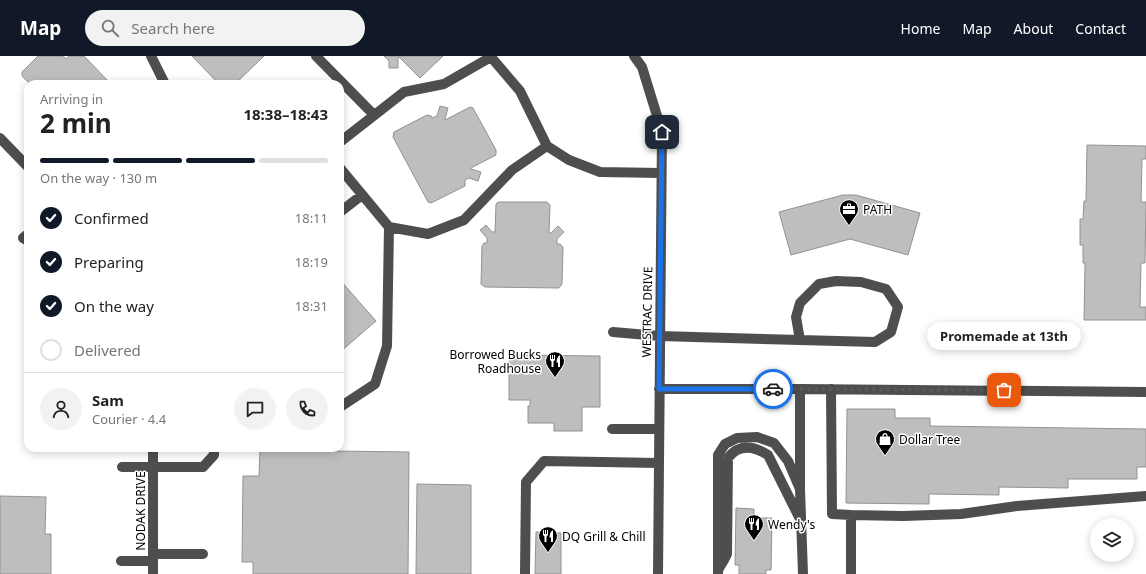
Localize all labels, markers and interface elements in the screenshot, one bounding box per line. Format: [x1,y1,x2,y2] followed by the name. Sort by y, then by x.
[85,10,365,46] search box
[20,15,61,41] text: Map
[99,17,121,39] icon: search
[131,18,215,38] text: Search here
[901,19,940,38] text: Home
[962,19,992,38] text: Map
[1014,19,1053,38] text: About
[1075,19,1126,38] text: Contact
[40,90,103,108] text: Arriving in
[243,104,328,124] text: 18:38–18:43
[40,105,112,141] text: 2 min
[645,115,679,149] pin
[651,121,673,143] icon: home
[40,169,157,187] text: On the way · 130 m
[838,198,860,226] office icon: PATH
[863,201,892,218] place label: PATH
[40,207,62,229] icon: check
[74,208,149,228] text: Confirmed
[295,209,328,227] text: 18:11
[40,251,62,273] icon: check
[74,252,144,272] text: Preparing
[295,253,328,271] text: 18:19
[638,266,656,358] street label: WESTRAC DRIVE
[40,295,62,317] icon: check
[74,296,154,316] text: On the way
[295,297,328,315] text: 18:31
[927,322,1081,350] callout: Promemade at 13th
[940,327,1068,345] text: Promemade at 13th
[74,340,141,360] text: Delivered
[449,346,541,377] place label: Borrowed Bucks Roadhouse
[544,350,566,378] restaurant icon: Borrowed Bucks Roadhouse
[753,369,793,409] courier
[987,373,1021,407] pin
[762,378,784,400] icon: car
[993,379,1015,401] icon: bag
[40,388,82,430] button: person
[234,388,276,430] button: chat
[286,388,328,430] button: phone
[92,390,124,410] text: Sam
[92,410,166,428] text: Courier · 4.4
[874,428,896,456] shop icon: Dollar Tree
[899,431,961,448] place label: Dollar Tree
[132,471,149,551] street label: NODAK DRIVE
[743,513,765,541] restaurant icon: Wendy's
[768,516,815,533] place label: Wendy's
[1090,518,1134,562] map controls
[1090,518,1134,562] button: layers
[537,525,559,553] restaurant icon: DQ Grill & Chill
[562,528,646,545] place label: DQ Grill & Chill

